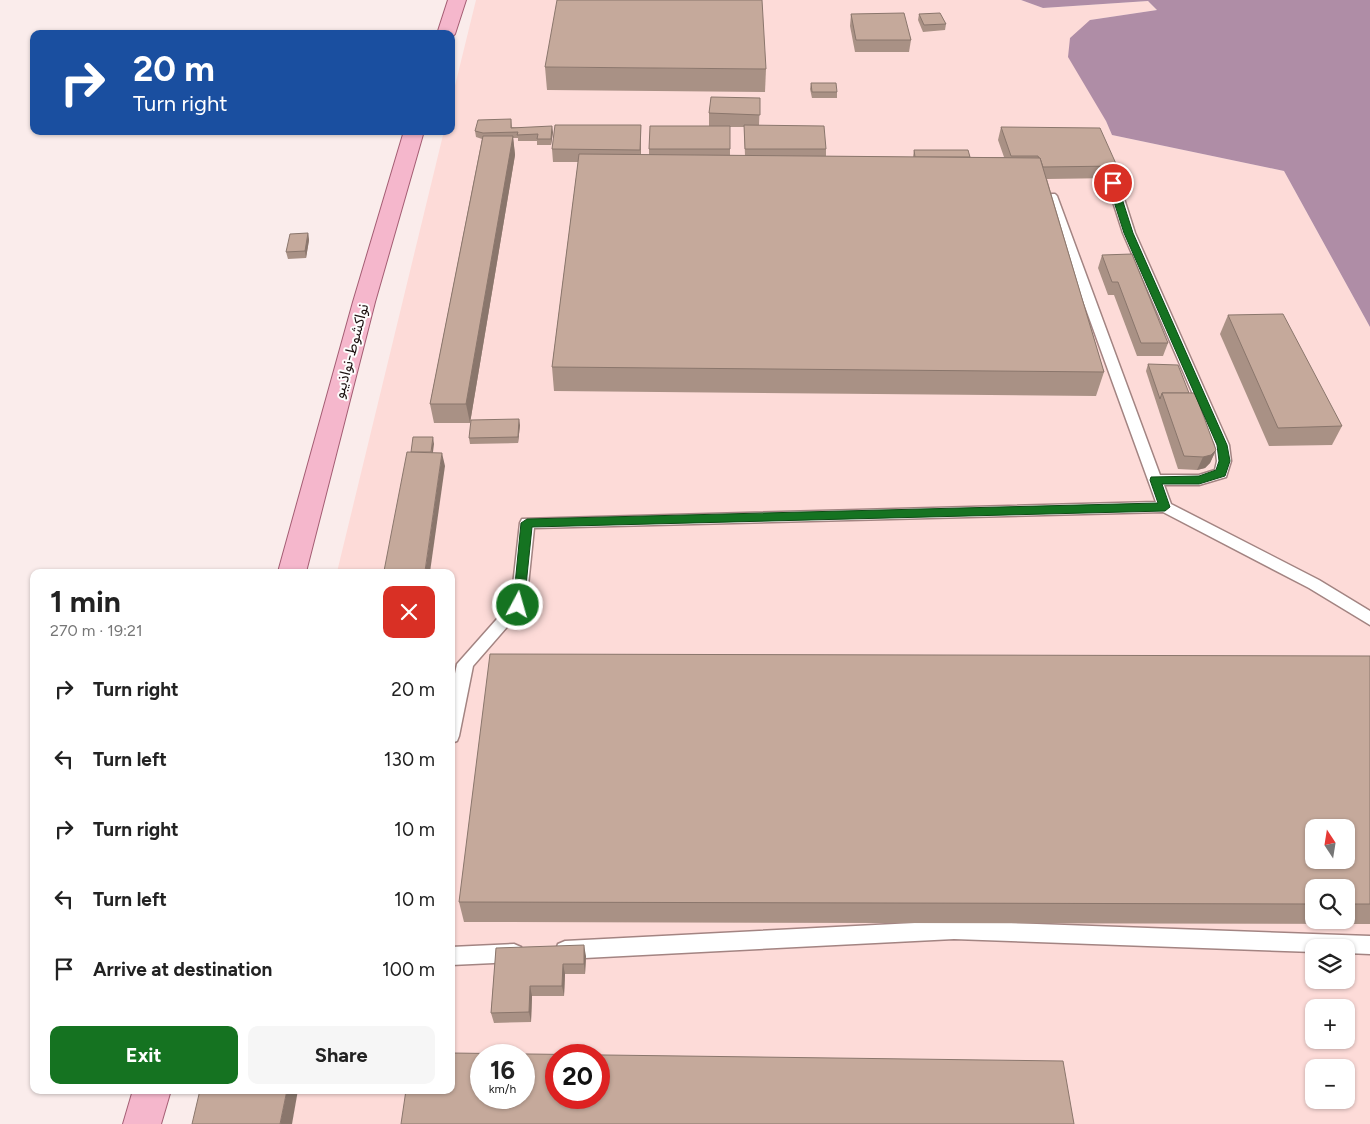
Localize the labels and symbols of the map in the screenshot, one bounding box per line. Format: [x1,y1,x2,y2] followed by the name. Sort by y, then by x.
[1092,162,1134,204] pin
[330,302,372,400] street label: نواكشوط-نواذيبو
[491,578,543,630] position arrow
[1305,819,1355,869] north arrow
[545,1044,610,1109] speed limit sign: 20

